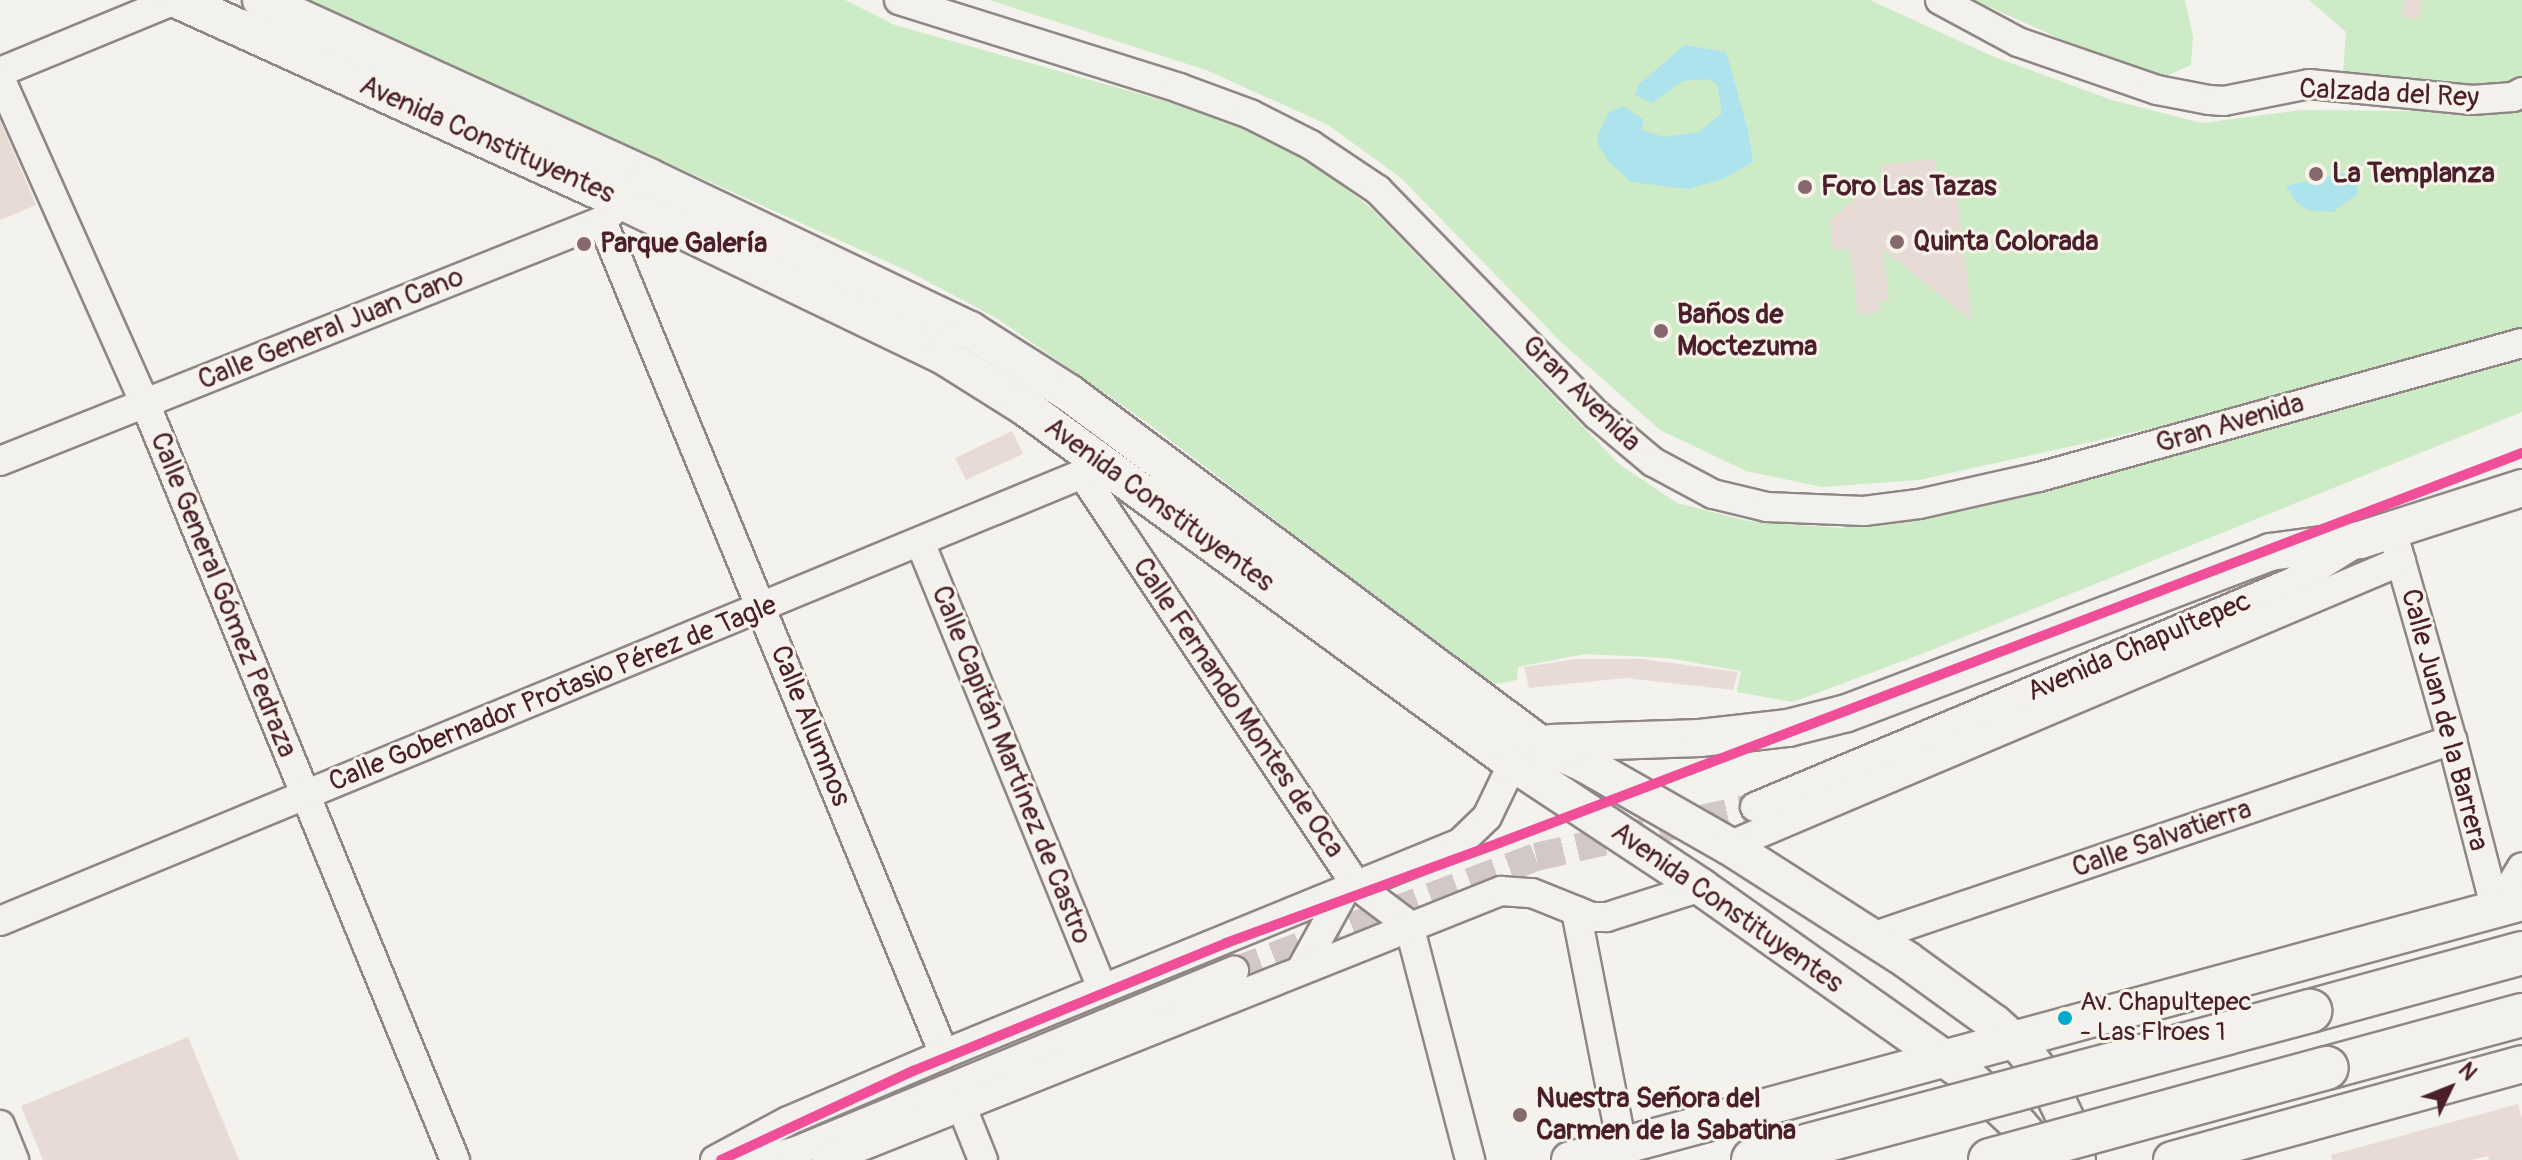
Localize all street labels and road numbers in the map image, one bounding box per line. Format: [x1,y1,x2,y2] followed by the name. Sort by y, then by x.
[354,69,620,211] street label: Avenida Constituyentes
[2298,73,2480,115] street label: Calzada del Rey
[193,260,469,398] street label: Calle General Juan Cano
[1514,329,1648,459] street label: Gran Avenida
[2152,387,2308,461] street label: Gran Avenida
[1038,410,1280,600] street label: Avenida Constituyentes
[142,428,304,762] street label: Calle General Gómez Pedraza
[1125,552,1351,864] street label: Calle Fernando Montes de Oca
[924,581,1098,949] street label: Calle Capitán Martínez de Castro
[2022,585,2256,709] street label: Avenida Chapultepec
[2393,585,2495,855] street label: Calle Juan de la Barrera
[324,589,782,799] street label: Calle Gobernador Protasio Pérez de Tagle
[763,641,857,811] street label: Calle Alumnos
[2068,793,2256,885] street label: Calle Salvatierra
[1604,815,1850,1001] street label: Avenida Constituyentes

